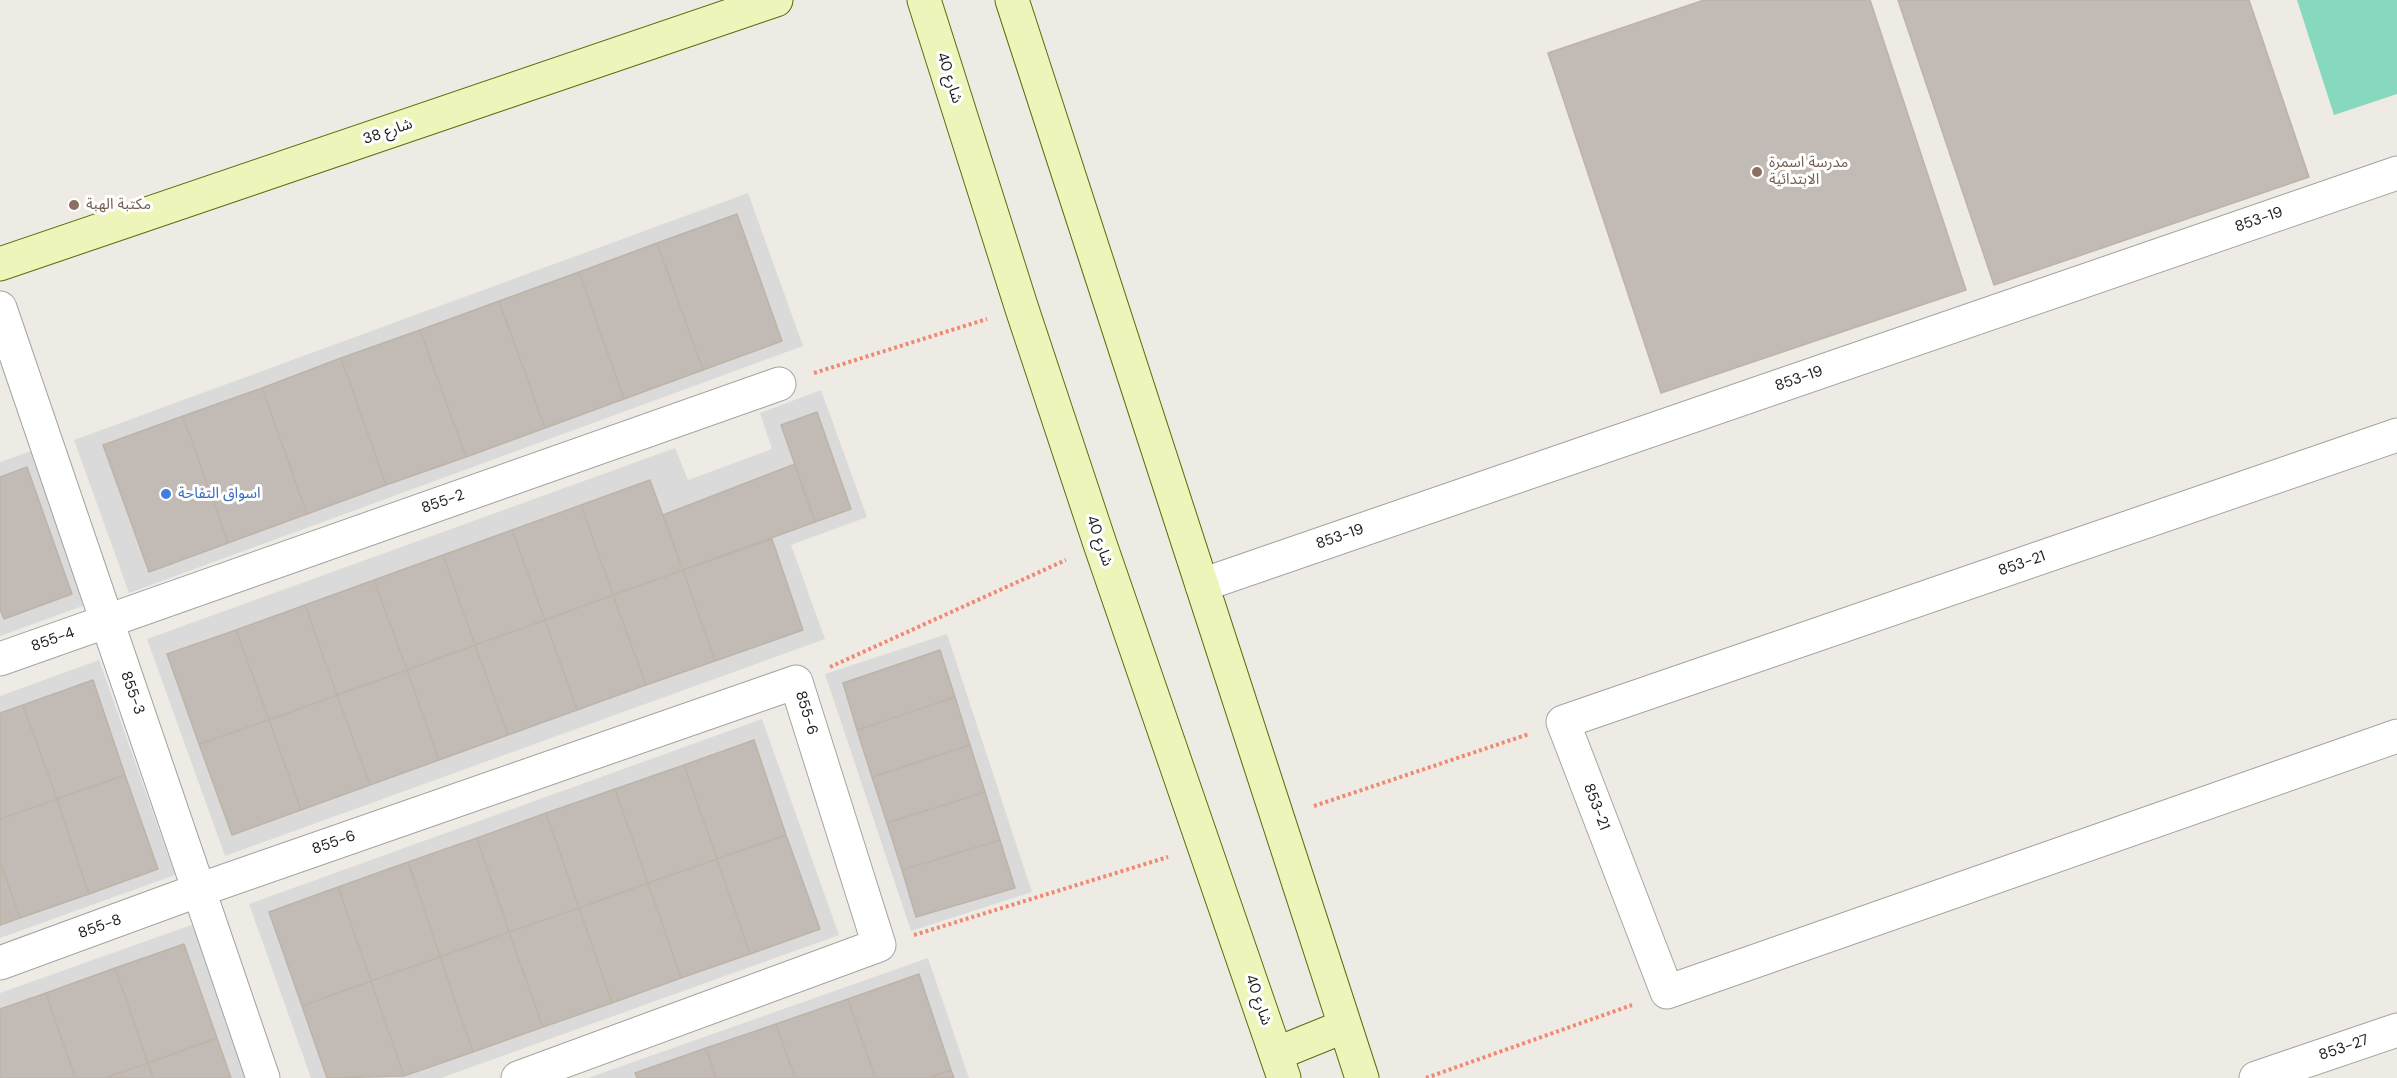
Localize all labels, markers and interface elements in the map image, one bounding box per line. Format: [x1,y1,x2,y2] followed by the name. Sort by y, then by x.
[932,50,966,106] street label: شارع 40
[361,115,415,149] street label: شارع 38
[1769,154,1848,189] place label: مدرسة اسمرة الابتدائية
[1750,165,1764,179] marker: مدرسة اسمرة الابتدائية
[86,196,151,214] place label: مكتبة الهبة
[67,198,81,212] marker: مكتبة الهبة
[2233,203,2285,237] street label: 853-19
[1773,362,1825,396] street label: 853-19
[178,485,261,503] place label: اسواق التفاحة
[419,486,467,518] street label: 855-2
[159,487,173,501] marker: اسواق التفاحة
[1082,513,1116,569] street label: شارع 40
[1314,520,1366,554] street label: 853-19
[1996,548,2048,580] street label: 853-21
[29,624,77,656] street label: 855-4
[116,669,148,717] street label: 855-3
[791,689,821,737] street label: 855-6
[1579,781,1613,833] street label: 853-21
[310,827,358,859] street label: 855-6
[76,911,124,943] street label: 855-8
[1241,972,1275,1028] street label: شارع 40
[2317,1031,2371,1065] street label: 853-27

